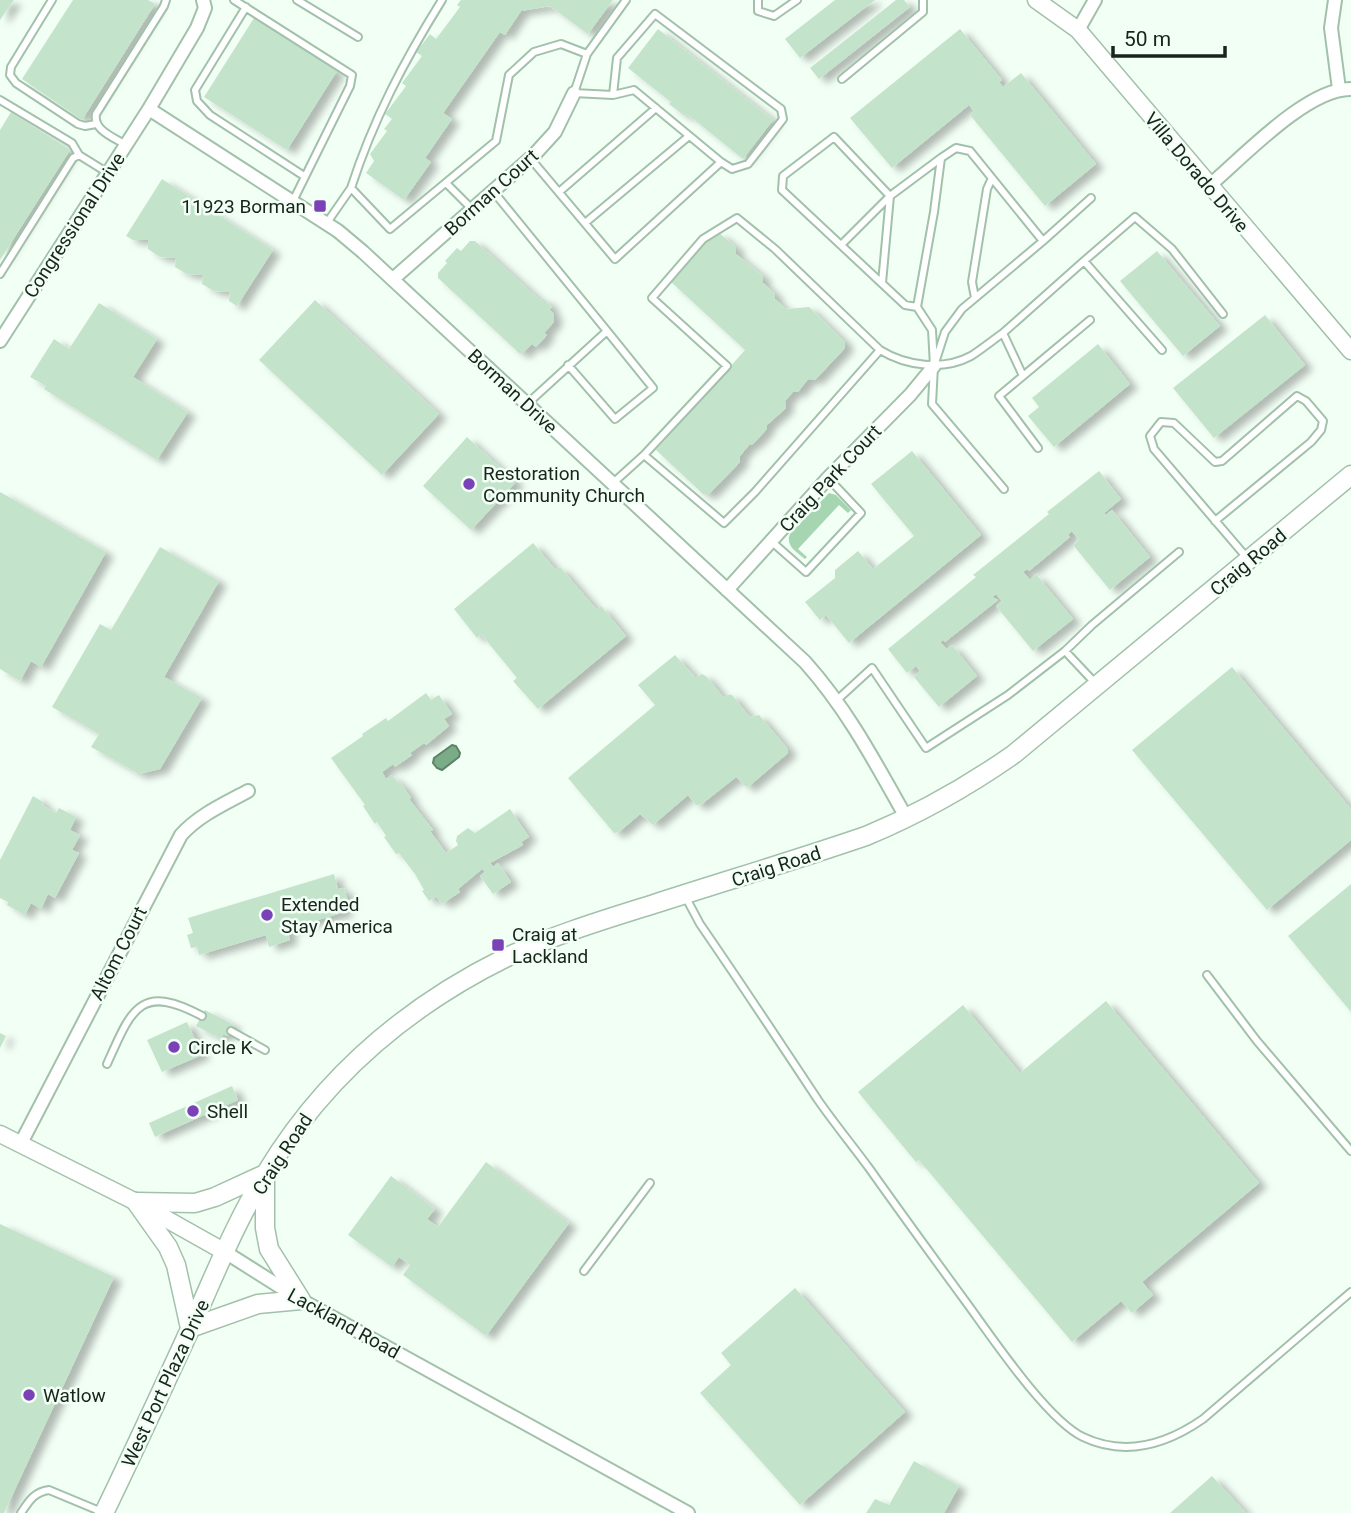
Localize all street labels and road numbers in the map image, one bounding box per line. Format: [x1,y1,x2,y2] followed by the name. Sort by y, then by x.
[1140,108,1254,237] street label: Villa Dorado Drive
[440,144,543,240] street label: Borman Court
[19,148,130,302] street label: Congressional Drive
[463,344,562,439] street label: Borman Drive
[775,420,886,537] street label: Craig Park Court
[1206,524,1291,601] street label: Craig Road
[729,841,824,892] street label: Craig Road
[85,903,152,1004] street label: Altom Court
[248,1109,317,1199] street label: Craig Road
[284,1283,404,1364] street label: Lackland Road
[117,1296,214,1471] street label: West Port Plaza Drive

